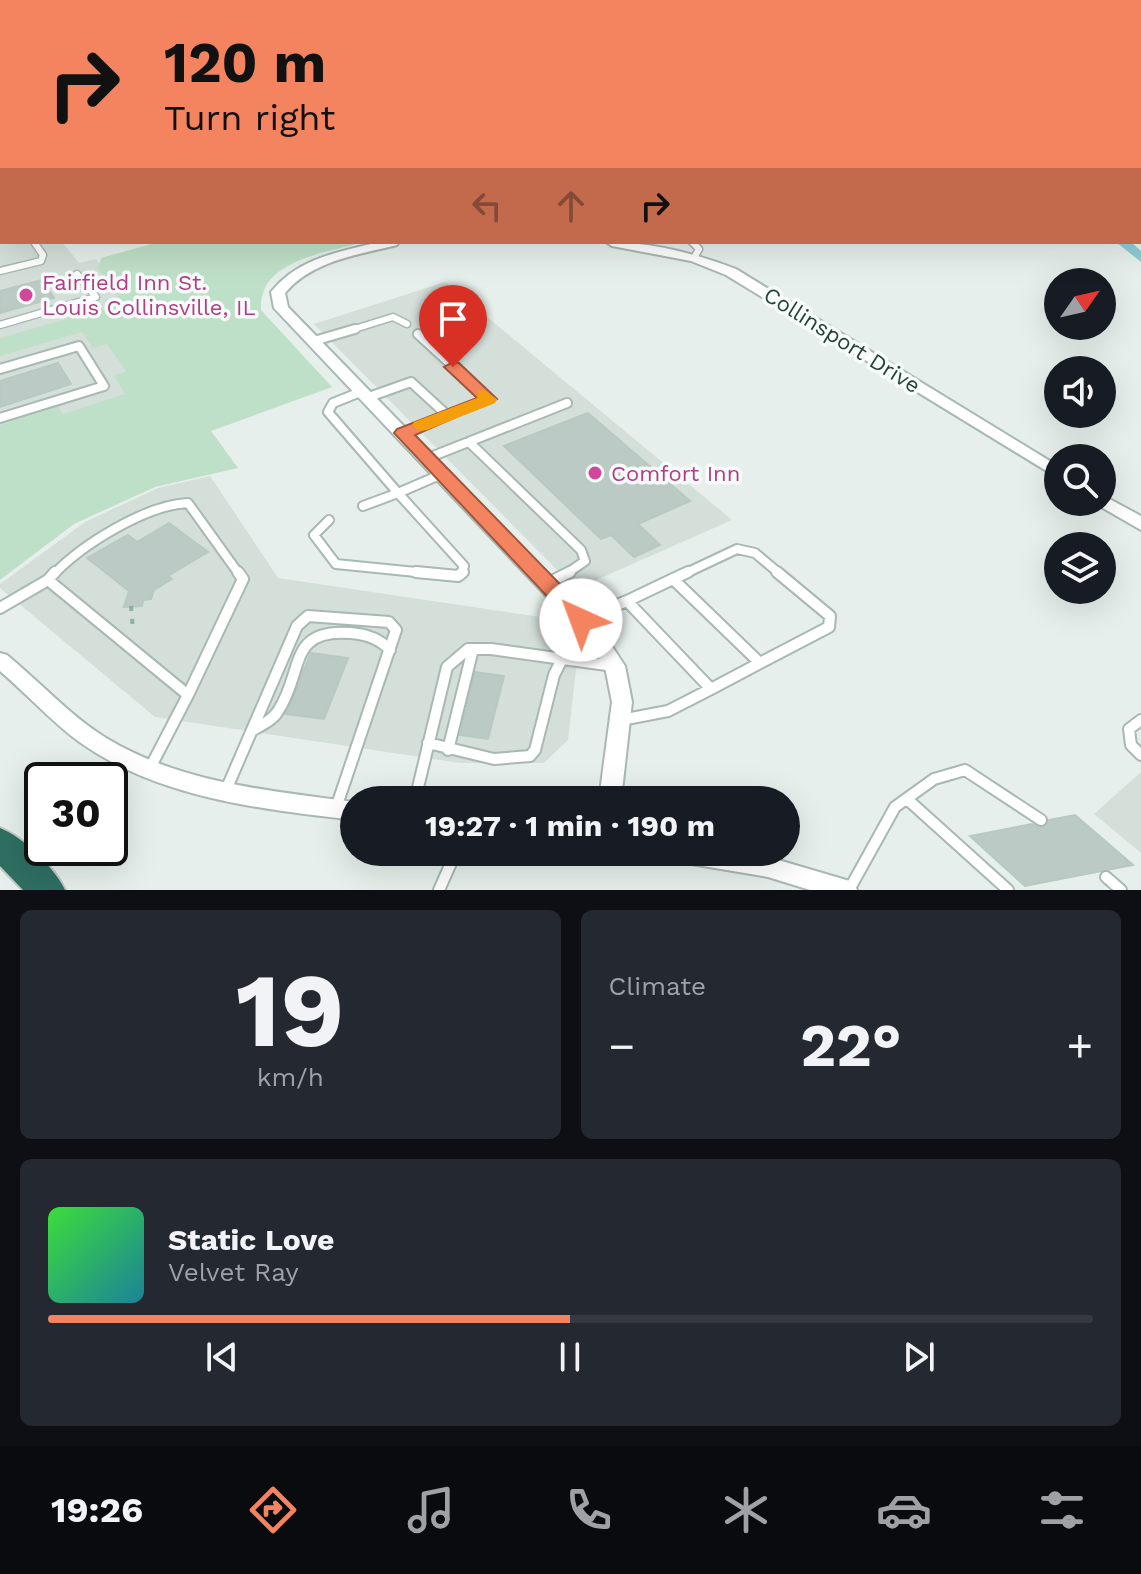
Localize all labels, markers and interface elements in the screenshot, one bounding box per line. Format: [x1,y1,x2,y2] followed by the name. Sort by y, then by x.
[164,30,326,96] text: 120 m
[32,32,136,136] icon: right
[164,97,335,139] text: Turn right
[465,184,509,228] icon: left
[549,184,593,228] icon: ahead
[633,184,677,228] icon: right
[1044,268,1116,340] north arrow
[1044,268,1116,604] map controls
[42,270,256,320] place label: Fairfield Inn St. Louis Collinsville, IL
[759,282,925,398] street label: Collinsport Drive
[419,285,487,367] pin
[17,286,35,304] marker: Fairfield Inn St. Louis Collinsville, IL
[431,297,475,341] icon: arrive
[1044,356,1116,428] button: sound
[1044,444,1116,516] button: search
[611,461,740,486] place label: Comfort Inn
[586,464,604,482] marker: Comfort Inn
[1044,532,1116,604] button: layers
[539,578,623,662] position arrow
[24,762,128,866] speed limit sign: 30
[425,808,715,843] text: 19:27 · 1 min · 190 m
[236,949,345,1071] text: 19
[609,971,706,1001] text: Climate
[800,1010,901,1081] text: 22°
[609,1020,635,1072] text: −
[1066,1020,1093,1072] text: +
[257,1062,324,1092] text: km/h
[168,1222,334,1257] text: Static Love
[168,1257,299,1287] text: Velvet Ray
[200,1335,244,1379] icon: previous
[548,1335,592,1379] icon: pause
[897,1335,941,1379] icon: next
[245,1482,301,1538] icon: directions
[403,1482,459,1538] icon: music
[561,1482,617,1538] icon: phone
[718,1482,774,1538] icon: climate
[876,1482,932,1538] icon: car
[1034,1482,1090,1538] icon: filters
[51,1489,143,1531] text: 19:26

